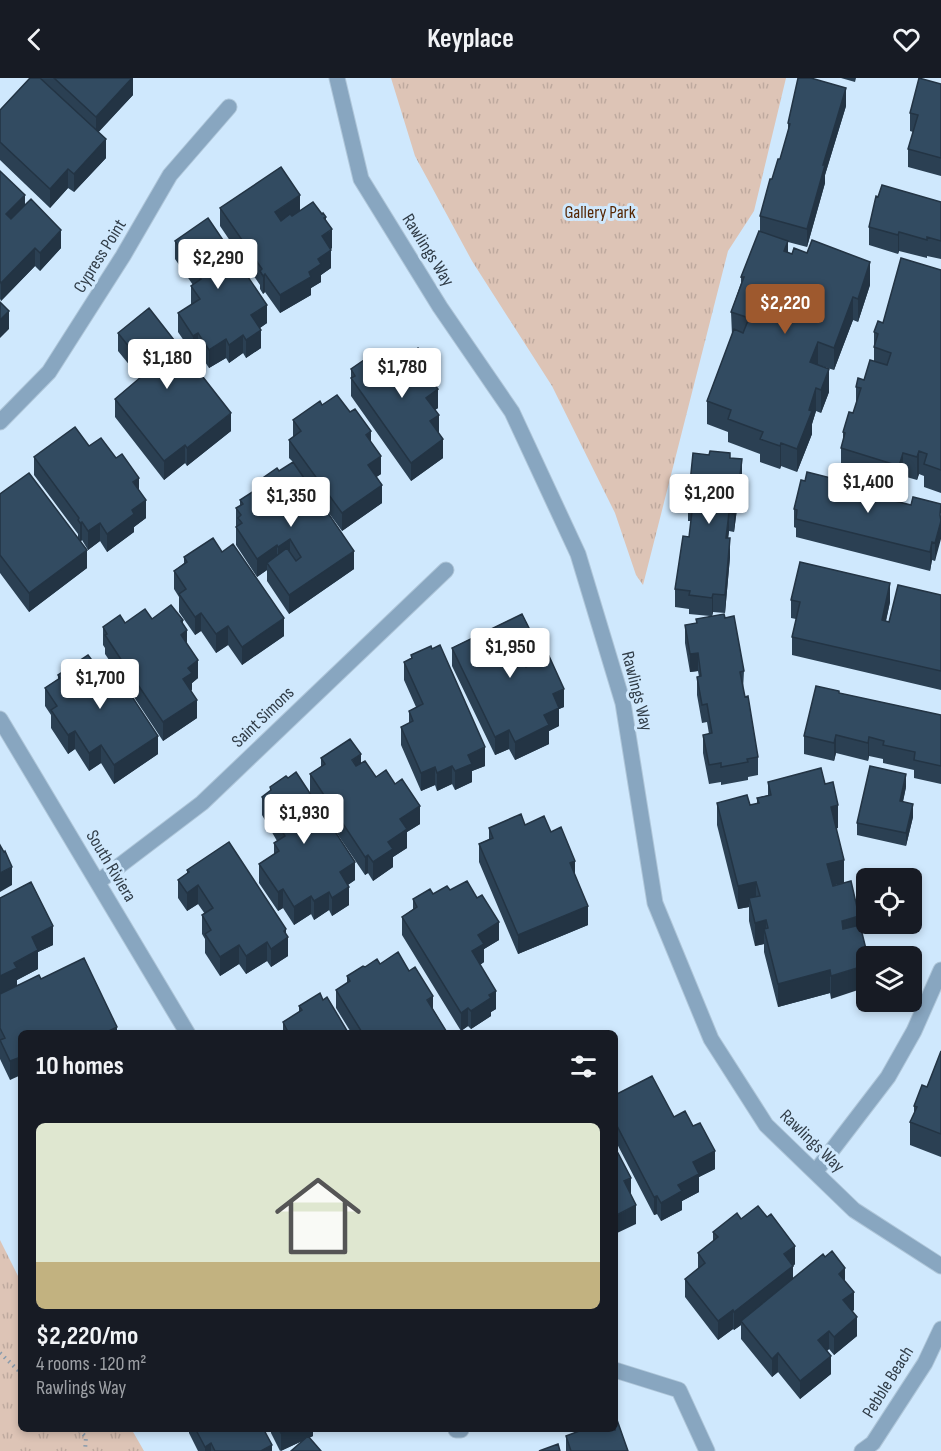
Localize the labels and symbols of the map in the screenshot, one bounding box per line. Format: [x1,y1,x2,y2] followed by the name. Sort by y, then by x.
[564,202,636,223] park label: Gallery Park
[398,210,458,290] street label: Rawlings Way
[69,215,131,297] street label: Cypress Point
[169,239,267,290] pin: $2,290
[736,284,834,335] pin: $2,220
[118,339,216,390] pin: $1,180
[353,348,451,399] pin: $1,780
[819,463,917,514] pin: $1,400
[660,474,758,525] pin: $1,200
[242,477,340,528] pin: $1,350
[461,628,559,679] pin: $1,950
[617,649,657,733] street label: Rawlings Way
[51,659,149,710] pin: $1,700
[228,682,298,752] street label: Saint Simons
[255,794,353,845] pin: $1,930
[81,826,141,906] street label: South Riviera
[775,1105,849,1177] street label: Rawlings Way
[858,1342,918,1422] street label: Pebble Beach

